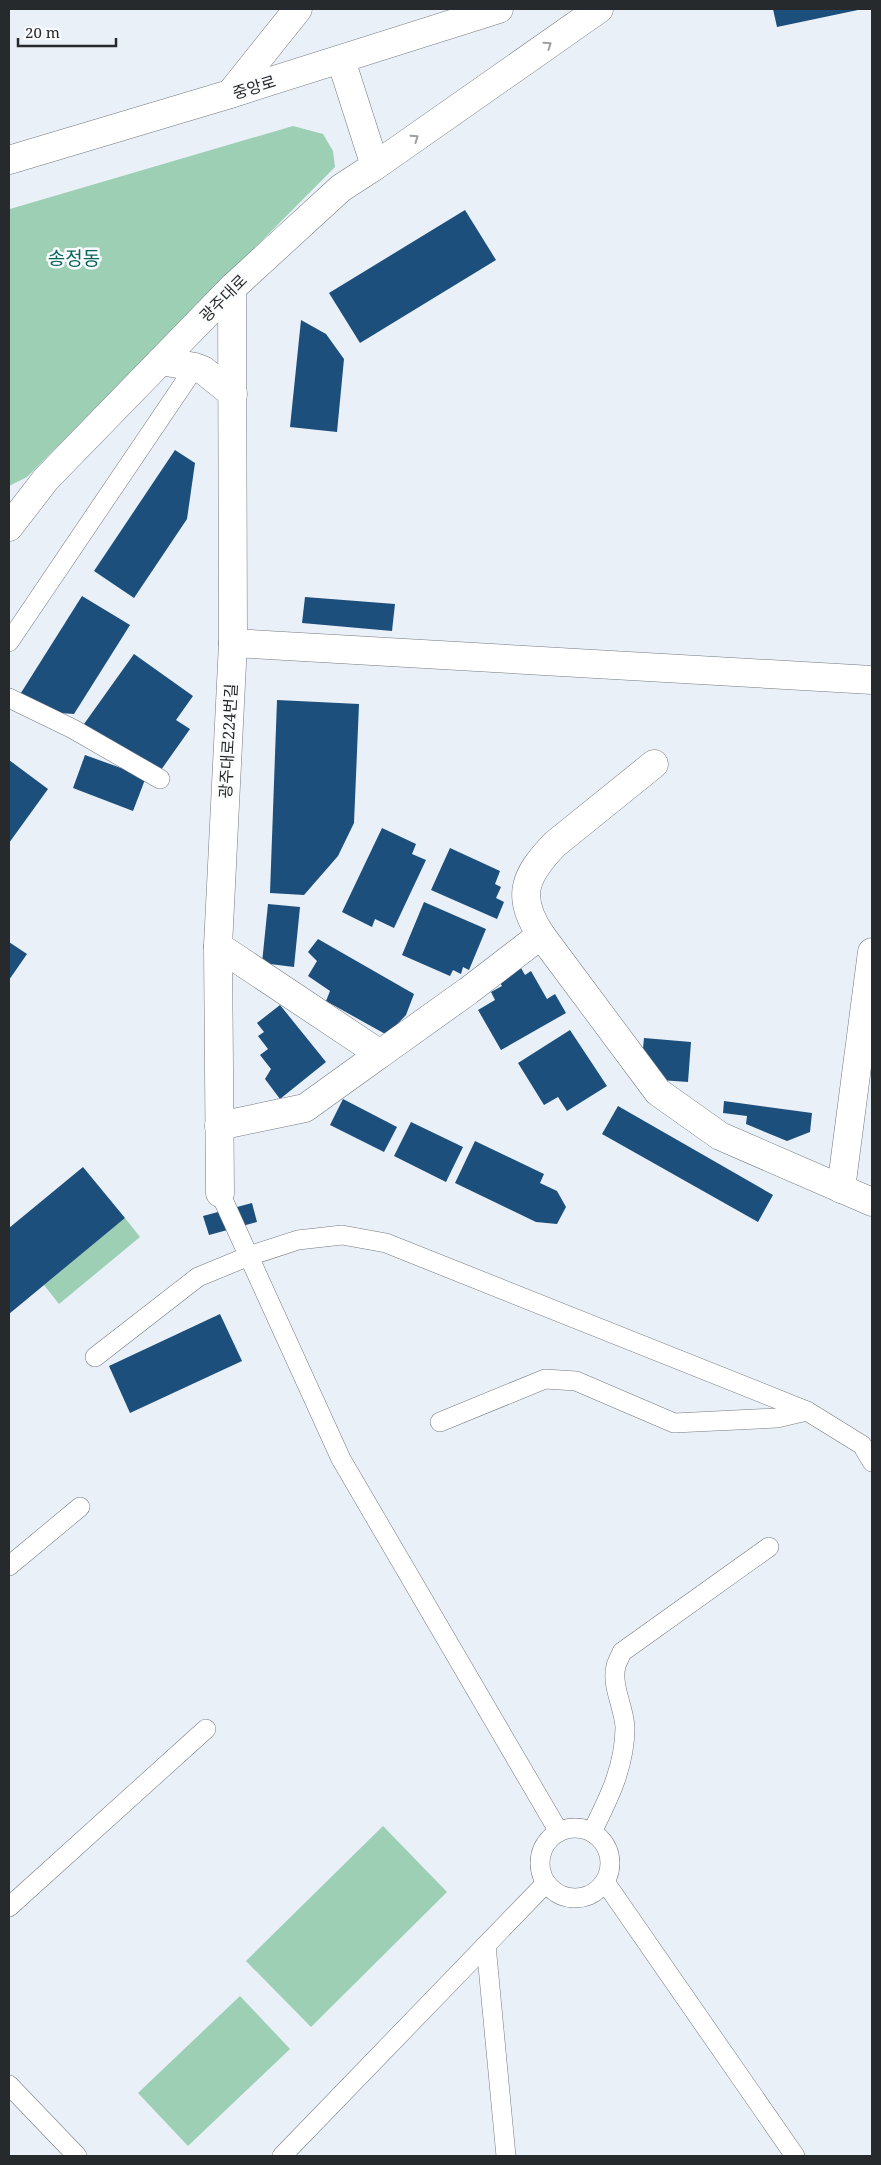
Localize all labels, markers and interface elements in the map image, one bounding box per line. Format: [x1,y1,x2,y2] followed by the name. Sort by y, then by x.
[18,15,115,47] scale bar
[25,22,60,42] text: 20 m
[542,42,552,51] one-way arrow
[230,70,279,104] street label: 중앙로
[409,135,419,144] one-way arrow
[48,245,100,271] district label: 송정동
[194,269,252,327] street label: 광주대로
[214,683,242,799] street label: 광주대로224번길

